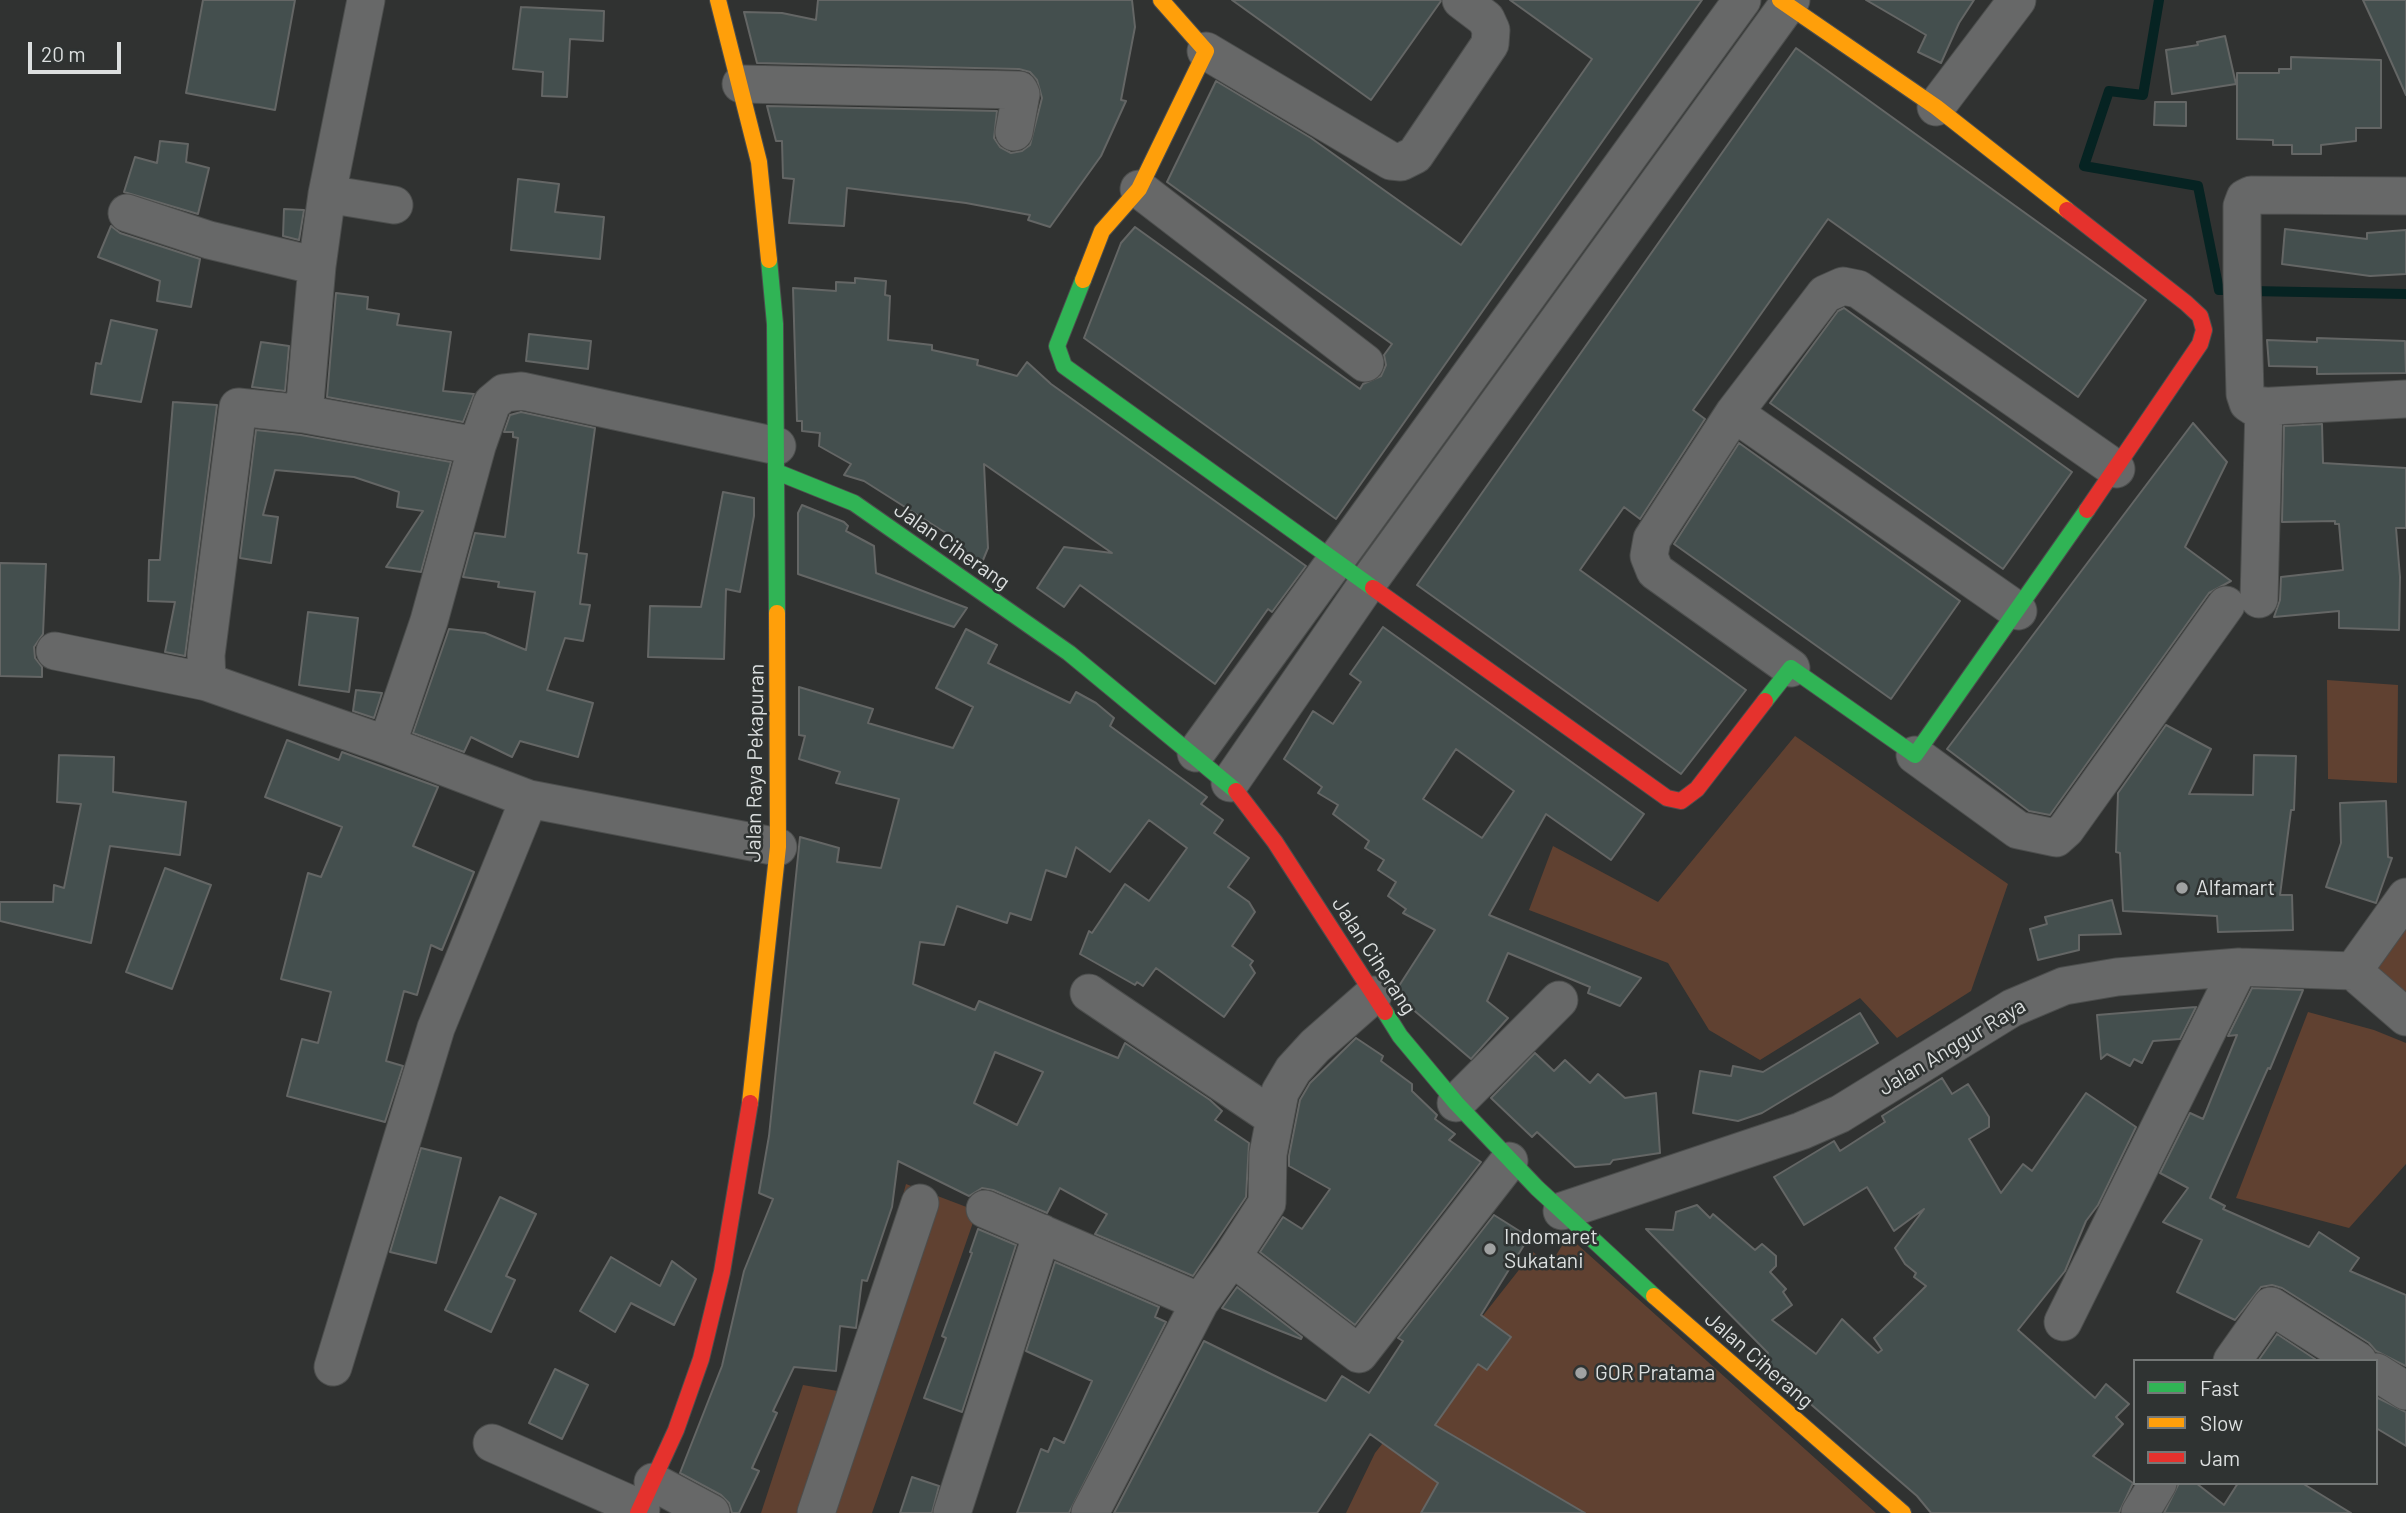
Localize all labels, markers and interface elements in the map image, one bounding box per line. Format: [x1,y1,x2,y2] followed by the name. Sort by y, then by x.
[32,28,124,72] scale bar
[41,41,86,66] text: 20 m
[889,497,1015,595] street label: Jalan Ciherang
[741,664,769,862] street label: Jalan Raya Pekapuran
[2196,875,2275,901] place label: Alfamart
[2174,880,2190,896] marker: Alfamart
[1327,892,1421,1020] street label: Jalan Ciherang
[1874,993,2030,1101] street label: Jalan Anggur Raya
[1504,1224,1598,1274] place label: Indomaret Sukatani
[1482,1241,1498,1257] marker: Indomaret Sukatani
[1700,1306,1818,1414] street label: Jalan Ciherang
[2133,1359,2378,1485] legend
[1595,1360,1715,1386] place label: GOR Pratama
[1573,1365,1589,1381] marker: GOR Pratama
[2200,1375,2240,1400] text: Fast
[2200,1410,2243,1435] text: Slow
[2200,1445,2240,1470] text: Jam

